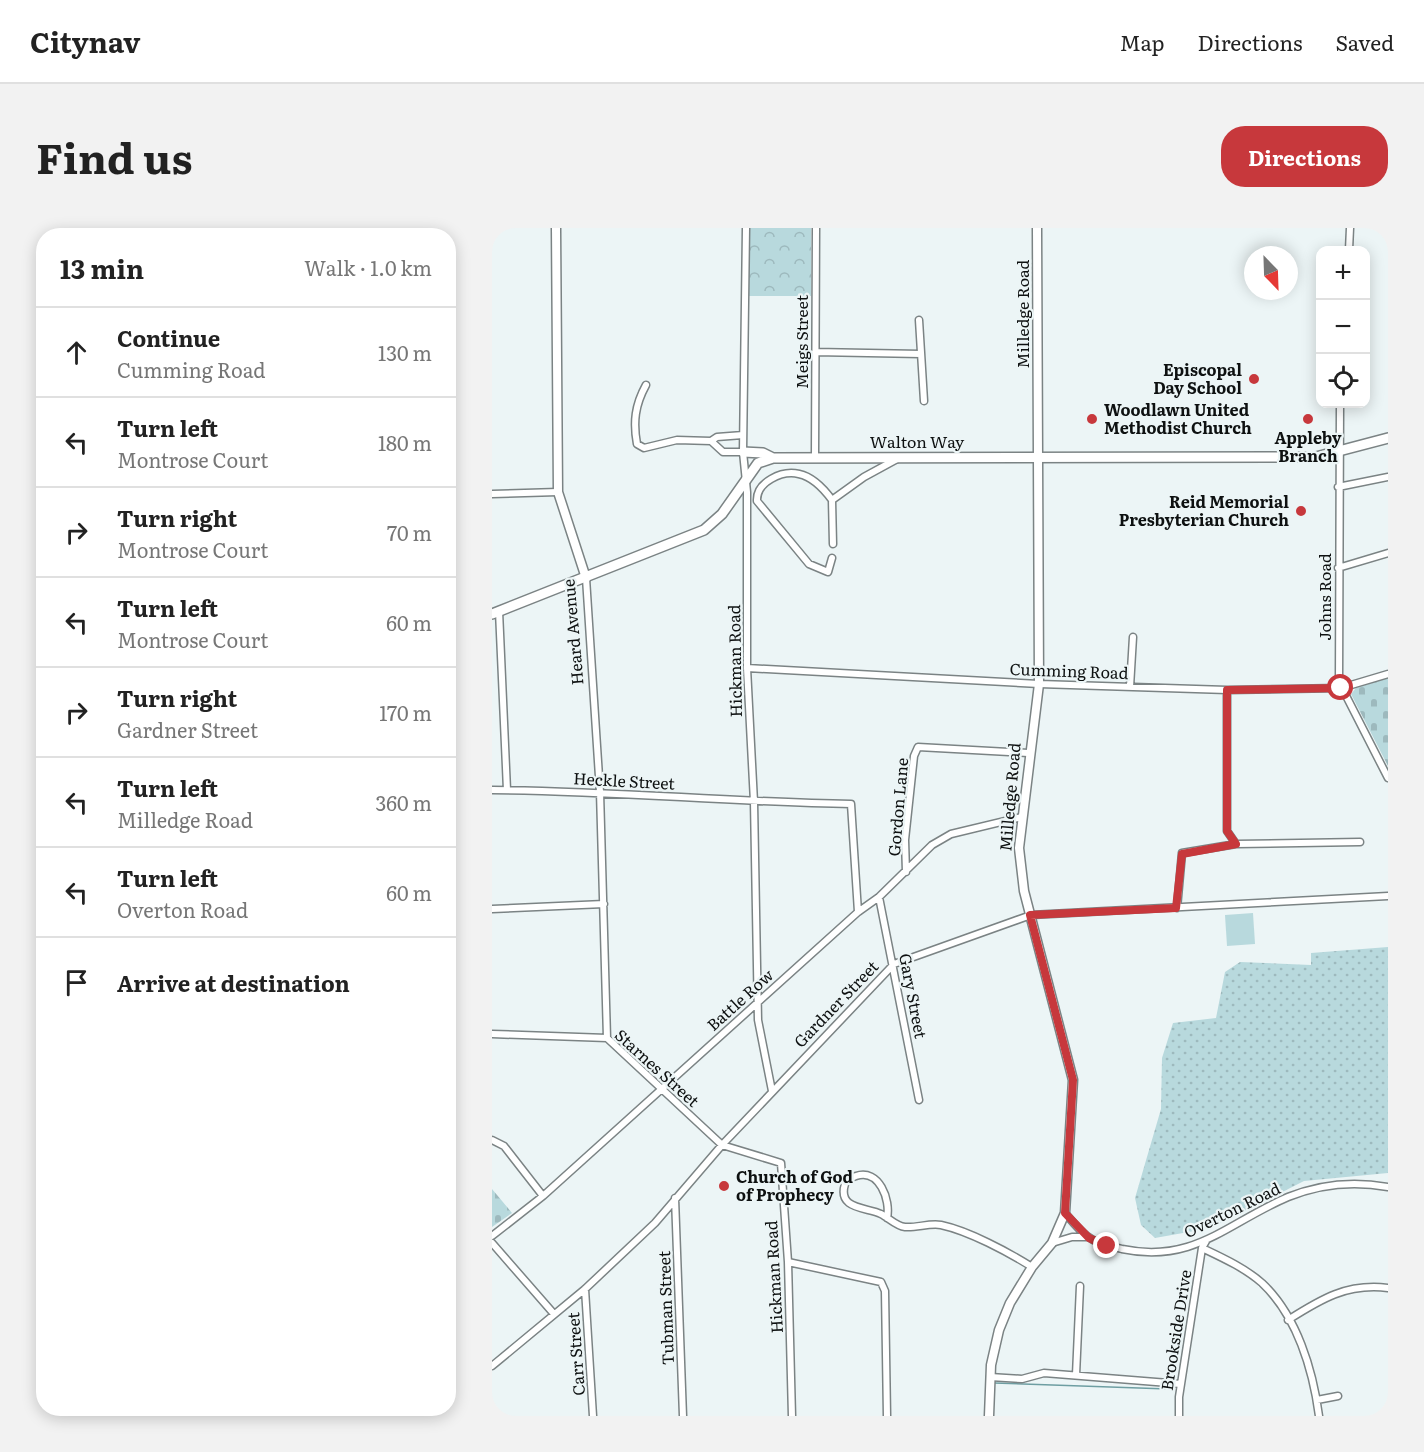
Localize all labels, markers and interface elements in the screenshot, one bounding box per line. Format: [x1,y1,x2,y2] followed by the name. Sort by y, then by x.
[30,20,140,62] text: Citynav
[1120,26,1165,57] text: Map
[1198,26,1303,57] text: Directions
[1336,26,1394,57] text: Saved
[36,125,193,187] text: Find us
[1221,126,1388,187] button: Directions
[1244,246,1298,300] north arrow
[1316,246,1370,408] map controls
[1316,246,1370,300] button: +
[60,248,144,287] text: 13 min
[304,252,432,282] text: Walk · 1.0 km
[1010,259,1034,368] street label: Milledge Road
[789,294,813,389] street label: Meigs Street
[1316,300,1370,354] button: −
[117,321,220,354] text: Continue
[60,336,93,369] icon: ahead
[378,337,432,367] text: 130 m
[117,354,266,384] text: Cumming Road
[1316,354,1370,408] button: locate
[1153,357,1242,399] place label: Episcopal Day School
[1247,372,1261,386] marker: Episcopal Day School
[1104,397,1252,439] place label: Woodlawn United Methodist Church
[117,411,218,444] text: Turn left
[1085,412,1099,426] marker: Woodlawn United Methodist Church
[1301,412,1315,426] marker: Appleby Branch
[1274,425,1342,467] place label: Appleby Branch
[60,426,93,459] icon: left
[378,427,432,457] text: 180 m
[870,429,965,453] street label: Walton Way
[117,444,268,474] text: Montrose Court
[1119,489,1289,531] place label: Reid Memorial Presbyterian Church
[117,501,237,534] text: Turn right
[1294,504,1308,518] marker: Reid Memorial Presbyterian Church
[60,516,93,549] icon: right
[387,517,432,547] text: 70 m
[117,534,268,564] text: Montrose Court
[1312,553,1336,641] street label: Johns Road
[555,578,589,686] street label: Heard Avenue
[117,591,218,624] text: Turn left
[721,604,747,718] street label: Hickman Road
[60,606,93,639] icon: left
[386,607,432,637] text: 60 m
[117,624,268,654] text: Montrose Court
[1009,656,1129,684] street label: Cumming Road
[1327,674,1353,700] route start
[117,681,237,714] text: Turn right
[60,696,93,729] icon: right
[379,697,432,727] text: 170 m
[117,714,258,744] text: Gardner Street
[992,741,1026,852] street label: Milledge Road
[881,757,913,857] street label: Gordon Lane
[573,765,676,795] street label: Heckle Street
[117,771,218,804] text: Turn left
[60,786,93,819] icon: left
[375,787,432,817] text: 360 m
[117,804,253,834] text: Milledge Road
[117,861,218,894] text: Turn left
[60,876,93,909] icon: left
[386,877,432,907] text: 60 m
[117,894,248,924] text: Overton Road
[894,951,934,1041] street label: Gary Street
[787,954,883,1052] street label: Gardner Street
[701,963,778,1036] street label: Battle Row
[60,966,93,999] icon: arrive
[117,966,350,999] text: Arrive at destination
[610,1023,706,1112] street label: Starnes Street
[736,1164,853,1206] place label: Church of God of Prophecy
[1179,1175,1284,1243] street label: Overton Road
[717,1179,731,1193] marker: Church of God of Prophecy
[758,1220,788,1334] street label: Hickman Road
[1093,1232,1119,1258] route end
[651,1250,679,1366] street label: Tubman Street
[1154,1268,1196,1392] street label: Brookside Drive
[560,1311,590,1397] street label: Carr Street

